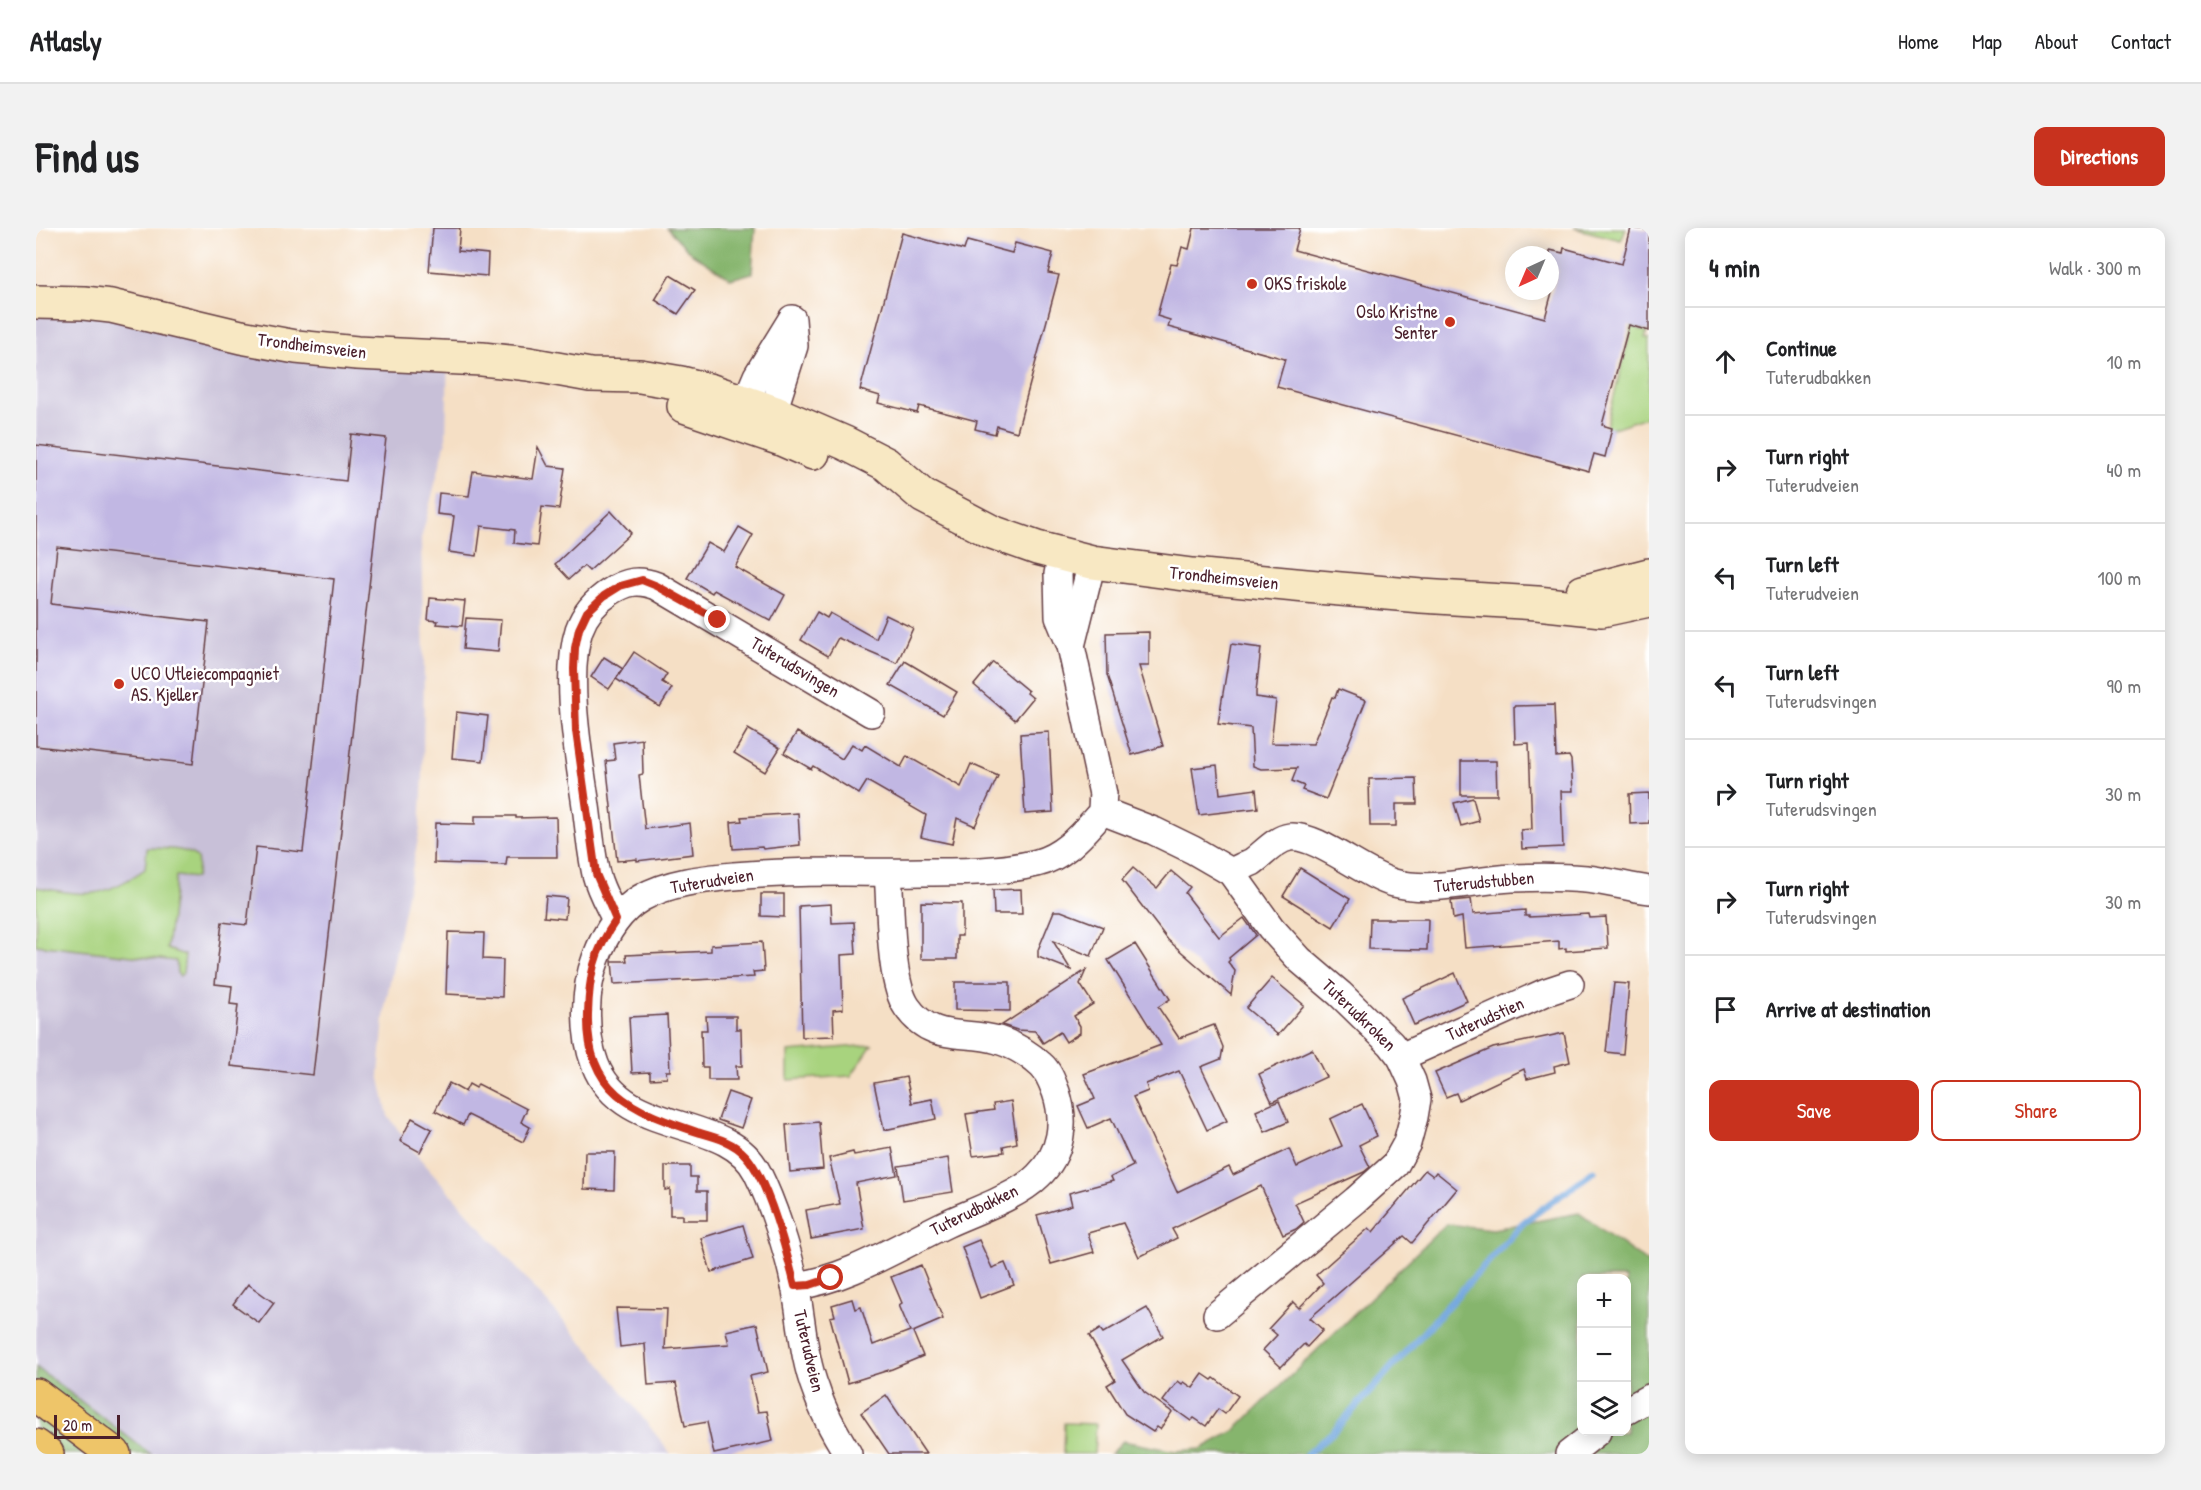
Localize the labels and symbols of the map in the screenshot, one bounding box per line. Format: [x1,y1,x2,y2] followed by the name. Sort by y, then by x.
[1505,246,1559,300] north arrow
[1264,271,1347,296] place label: OKS friskole
[1245,277,1259,291] marker: OKS friskole
[1356,299,1438,345] place label: Oslo Kristne Senter
[1443,315,1457,329] marker: Oslo Kristne Senter
[256,326,368,365] street label: Trondheimsveien
[1168,559,1280,596] street label: Trondheimsveien
[704,606,730,632] route end
[746,630,844,703] street label: Tuterudsvingen
[131,661,280,707] place label: UCO Utleiecompagniet AS. Kjeller
[112,677,126,691] marker: UCO Utleiecompagniet AS. Kjeller
[669,862,755,899] street label: Tuterudveien
[1433,865,1535,898] street label: Tuterudstubben
[1317,973,1402,1056] street label: Tuterudkroken
[1442,990,1528,1047] street label: Tuterudstien
[926,1178,1022,1242] street label: Tuterudbakken
[817,1264,843,1290] route start
[788,1307,831,1395] street label: Tuterudveien
[54,1412,120,1440] scale bar

